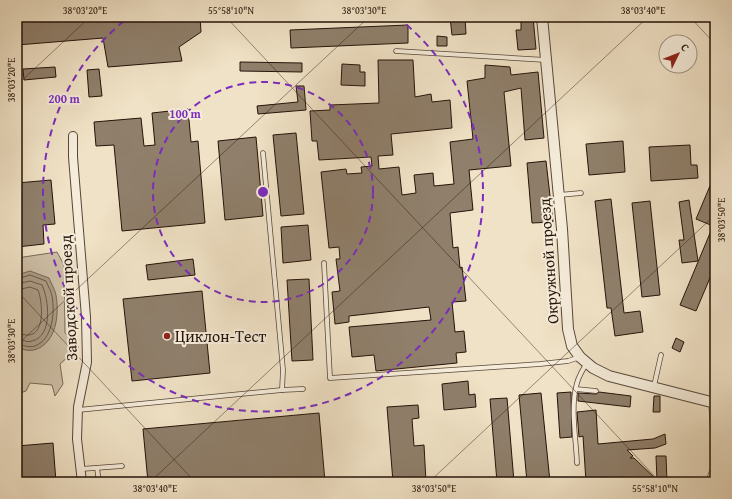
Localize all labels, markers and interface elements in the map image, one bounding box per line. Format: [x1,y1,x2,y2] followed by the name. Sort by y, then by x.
[63,3,107,18] text: 38°03'20"E
[208,3,254,18] text: 55°58'10"N
[342,3,386,18] text: 38°03'30"E
[621,3,665,18] text: 38°03'40"E
[658,34,698,74] north arrow
[677,39,693,55] text: С
[4,58,19,102] text: 38°03'20"E
[48,90,81,107] text: 200 m
[169,105,202,122] text: 100 m
[256,185,270,199] centre of rings
[532,197,564,325] street label: Окружной проезд
[714,198,729,242] text: 38°03'50"E
[53,234,83,362] street label: Заводской проезд
[4,319,19,363] text: 38°03'30"E
[175,324,267,348] place label: Циклон-Тест
[162,331,172,341] marker: Циклон-Тест
[133,481,177,496] text: 38°03'40"E
[412,481,456,496] text: 38°03'50"E
[632,481,678,496] text: 55°58'10"N

